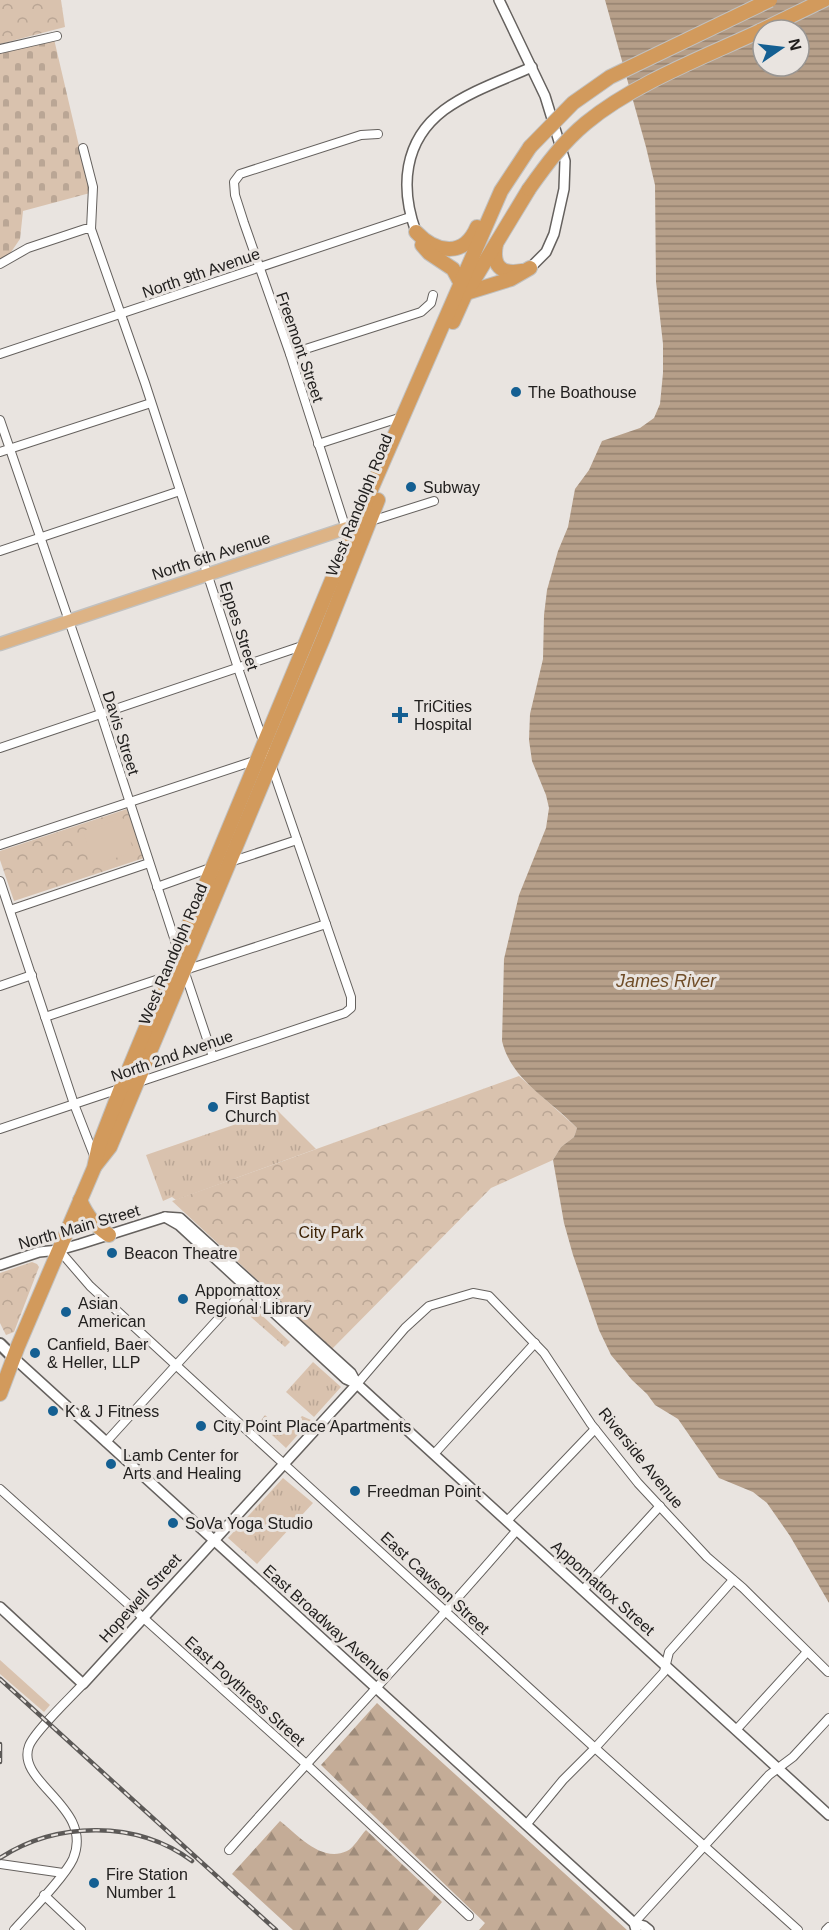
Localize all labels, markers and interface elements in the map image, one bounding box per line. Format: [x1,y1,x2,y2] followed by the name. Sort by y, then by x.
[751,18,811,78] north arrow
[785,37,805,52] text: N
[140,245,262,301] street label: North 9th Avenue
[273,290,327,405] street label: Freemont Street
[528,384,637,401] place label: The Boathouse
[509,385,523,399] marker: The Boathouse
[323,431,395,579] street label: West Randolph Road
[423,479,480,496] place label: Subway
[404,480,418,494] marker: Subway
[150,529,272,583] street label: North 6th Avenue
[217,579,262,673] street label: Eppes Street
[99,689,143,778] street label: Davis Street
[414,698,472,733] place label: TriCities Hospital
[391,706,409,724] marker: TriCities Hospital
[136,881,210,1027] street label: West Randolph Road
[615,971,717,991] water label: James River
[109,1027,235,1085] street label: North 2nd Avenue
[225,1090,310,1125] place label: First Baptist Church
[206,1100,220,1114] marker: First Baptist Church
[16,1201,142,1252] street label: North Main Street
[299,1224,364,1241] park label: City Park
[124,1245,238,1262] place label: Beacon Theatre
[105,1246,119,1260] marker: Beacon Theatre
[195,1282,312,1317] place label: Appomattox Regional Library
[176,1292,190,1306] marker: Appomattox Regional Library
[78,1295,146,1330] place label: Asian American
[59,1305,73,1319] marker: Asian American
[47,1336,149,1371] place label: Canfield, Baer & Heller, LLP
[28,1346,42,1360] marker: Canfield, Baer & Heller, LLP
[65,1403,159,1420] place label: K & J Fitness
[46,1404,60,1418] marker: K & J Fitness
[595,1404,687,1512] street label: Riverside Avenue
[213,1418,411,1435] place label: City Point Place Apartments
[194,1419,208,1433] marker: City Point Place Apartments
[123,1447,241,1482] place label: Lamb Center for Arts and Healing
[104,1457,118,1471] marker: Lamb Center for Arts and Healing
[367,1483,481,1500] place label: Freedman Point
[348,1484,362,1498] marker: Freedman Point
[185,1515,313,1532] place label: SoVa Yoga Studio
[166,1516,180,1530] marker: SoVa Yoga Studio
[377,1529,493,1638] street label: East Cawson Street
[548,1537,658,1639] street label: Appomattox Street
[96,1550,184,1646] street label: Hopewell Street
[260,1561,394,1685] street label: East Broadway Avenue
[182,1633,309,1749] street label: East Poythress Street
[106,1866,188,1901] place label: Fire Station Number 1
[87,1876,101,1890] marker: Fire Station Number 1

